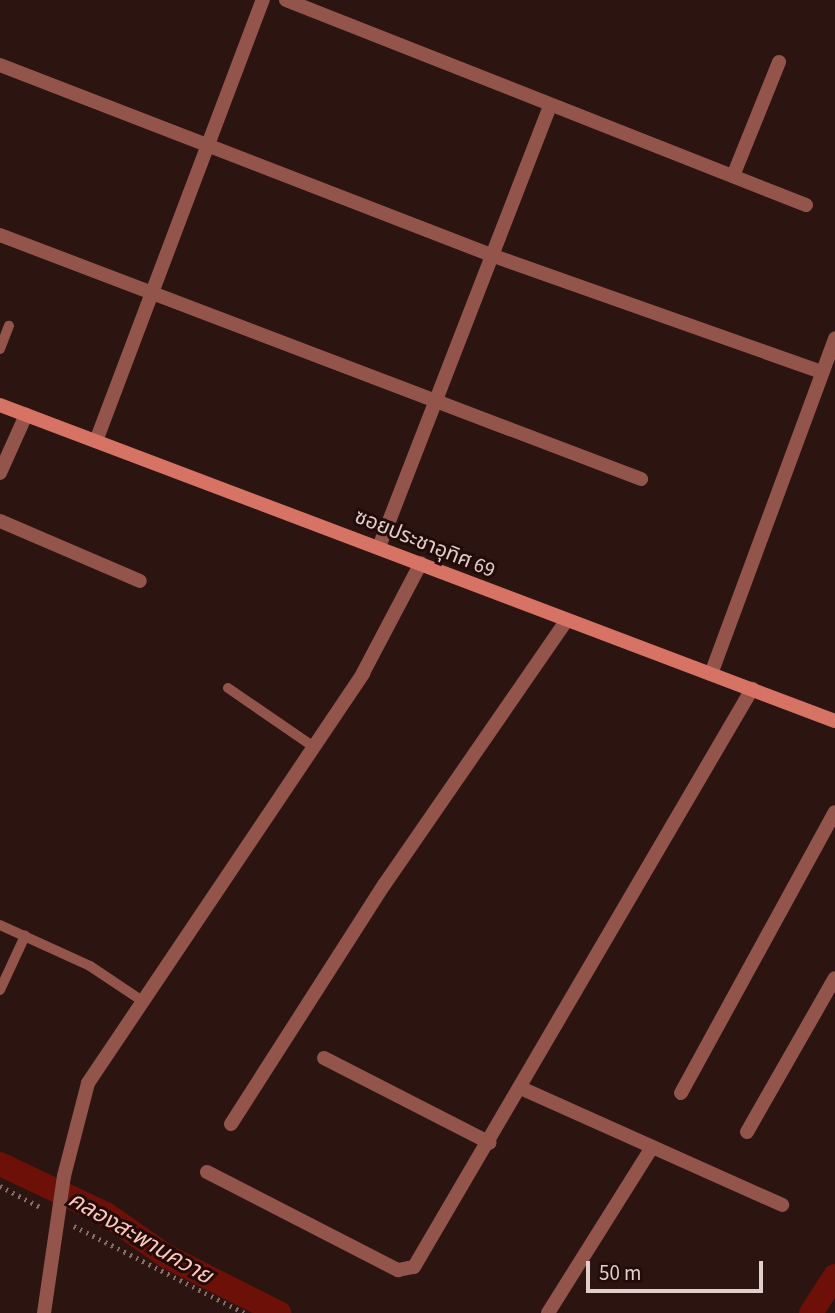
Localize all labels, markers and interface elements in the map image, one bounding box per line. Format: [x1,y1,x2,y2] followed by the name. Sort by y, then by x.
[351,503,499,583] street label: ซอยประชาอุทิศ 69
[63,1186,217,1290] water label: คลองสะพานควาย
[590,1246,767,1290] scale bar
[599,1258,641,1288] text: 50 m

